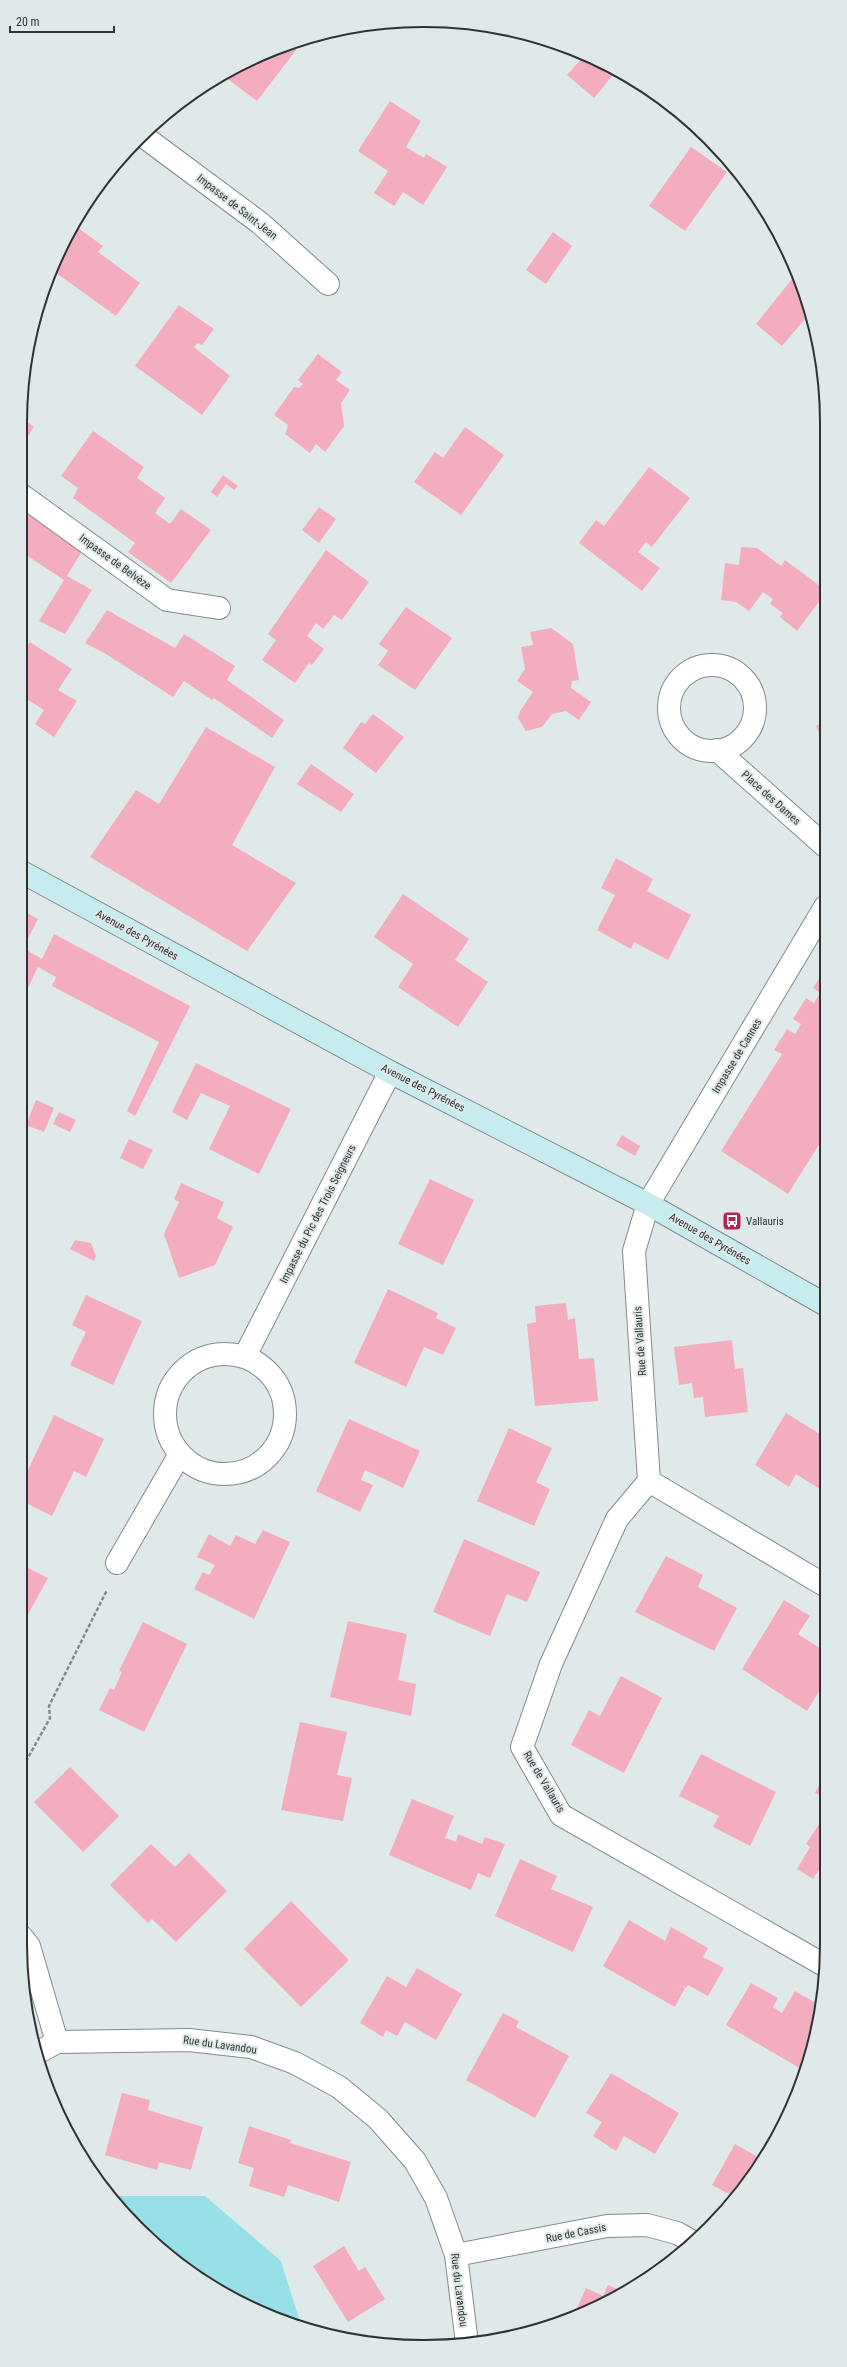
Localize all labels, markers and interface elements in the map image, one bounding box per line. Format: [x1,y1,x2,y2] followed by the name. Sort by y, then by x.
[10,8,114,34] scale bar
[16,15,40,29] text: 20 m
[194,172,280,242] street label: Impasse de Saint-Jean
[76,531,154,593] street label: Impasse de Belvèze
[739,768,803,828] street label: Place des Dames
[94,907,180,963] street label: Avenue des Pyrénées
[710,1016,764,1096] street label: Impasse de Cannes
[379,1061,467,1115] street label: Avenue des Pyrénées
[277,1142,359,1286] street label: Impasse du Pic des Trois Seigneurs
[667,1210,753,1268] street label: Avenue des Pyrénées
[721,1210,743,1232] bus stop icon: Vallauris
[746,1215,784,1228] place label: Vallauris
[631,1306,649,1376] street label: Rue de Vallauris
[520,1749,568,1815] street label: Rue de Vallauris
[182,2033,258,2057] street label: Rue du Lavandou
[545,2221,607,2245] street label: Rue de Cassis
[448,2252,470,2328] street label: Rue du Lavandou

